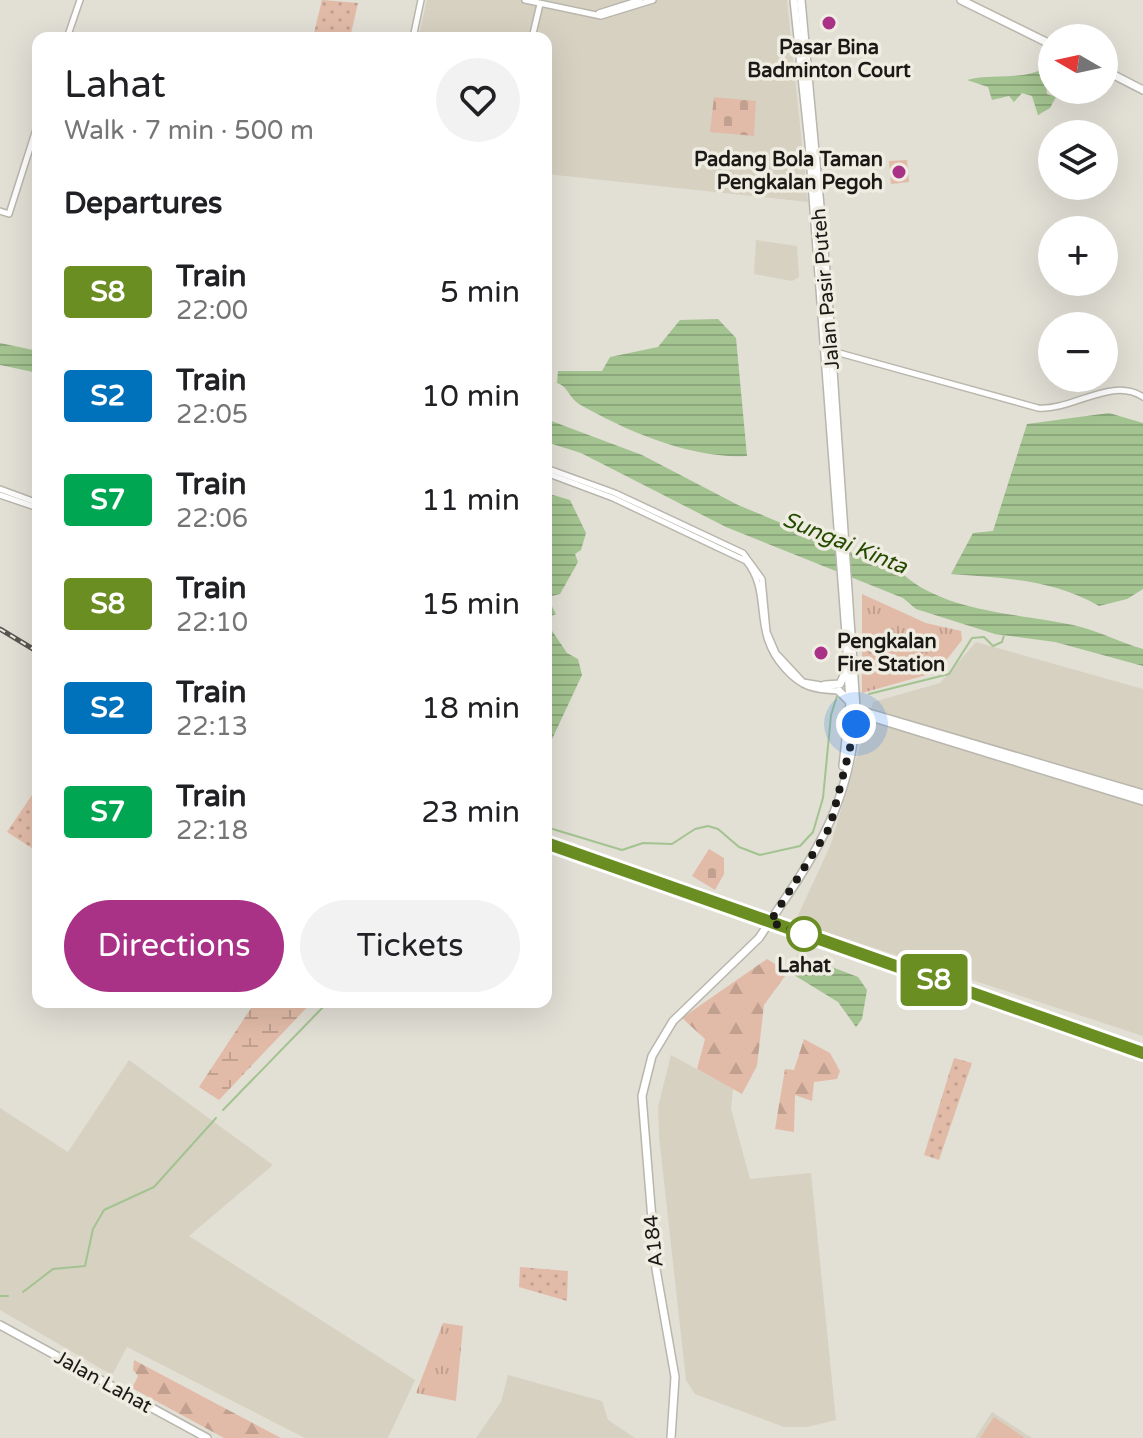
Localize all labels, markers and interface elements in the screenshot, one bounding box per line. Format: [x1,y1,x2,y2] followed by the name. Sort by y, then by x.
[820,14,838,32] marker: Pasar Bina Badminton Court
[1038,24,1118,104] north arrow
[1038,24,1118,392] map controls
[747,36,911,83] place label: Pasar Bina Badminton Court
[436,58,520,142] button: heart
[64,62,166,108] text: Lahat
[64,115,314,146] text: Walk · 7 min · 500 m
[1038,120,1118,200] button: layers
[694,148,883,195] place label: Padang Bola Taman Pengkalan Pegoh
[890,163,908,181] marker: Padang Bola Taman Pengkalan Pegoh
[64,185,222,222] text: Departures
[807,207,845,371] street label: Jalan Pasir Puteh
[1038,216,1118,296] button: +
[176,258,247,295] text: Train
[440,274,520,311] text: 5 min
[91,275,125,309] text: S8
[176,295,248,326] text: 22:00
[1038,312,1118,392] button: −
[176,362,247,399] text: Train
[421,378,520,415] text: 10 min
[91,379,125,413] text: S2
[176,399,248,430] text: 22:05
[176,466,247,503] text: Train
[421,482,520,519] text: 11 min
[91,483,125,517] text: S7
[176,503,248,534] text: 22:06
[779,506,912,580] water label: Sungai Kinta
[176,570,247,607] text: Train
[421,586,520,623] text: 15 min
[91,587,125,621] text: S8
[176,607,248,638] text: 22:10
[837,630,945,677] place label: Pengkalan Fire Station
[812,644,830,662] marker: Pengkalan Fire Station
[176,674,247,711] text: Train
[421,690,520,727] text: 18 min
[91,691,125,725] text: S2
[836,704,876,744] your location
[176,711,248,742] text: 22:13
[176,778,247,815] text: Train
[421,794,520,831] text: 23 min
[91,795,125,829] text: S7
[176,815,248,846] text: 22:18
[64,900,284,992] button: Directions
[300,900,520,992] button: Tickets
[787,917,821,951] marker: Lahat
[777,954,831,978] place label: Lahat
[898,954,970,1006] line badge: S8
[917,963,951,997] text: S8
[639,1214,669,1268] street label: A184
[50,1345,156,1419] street label: Jalan Lahat

